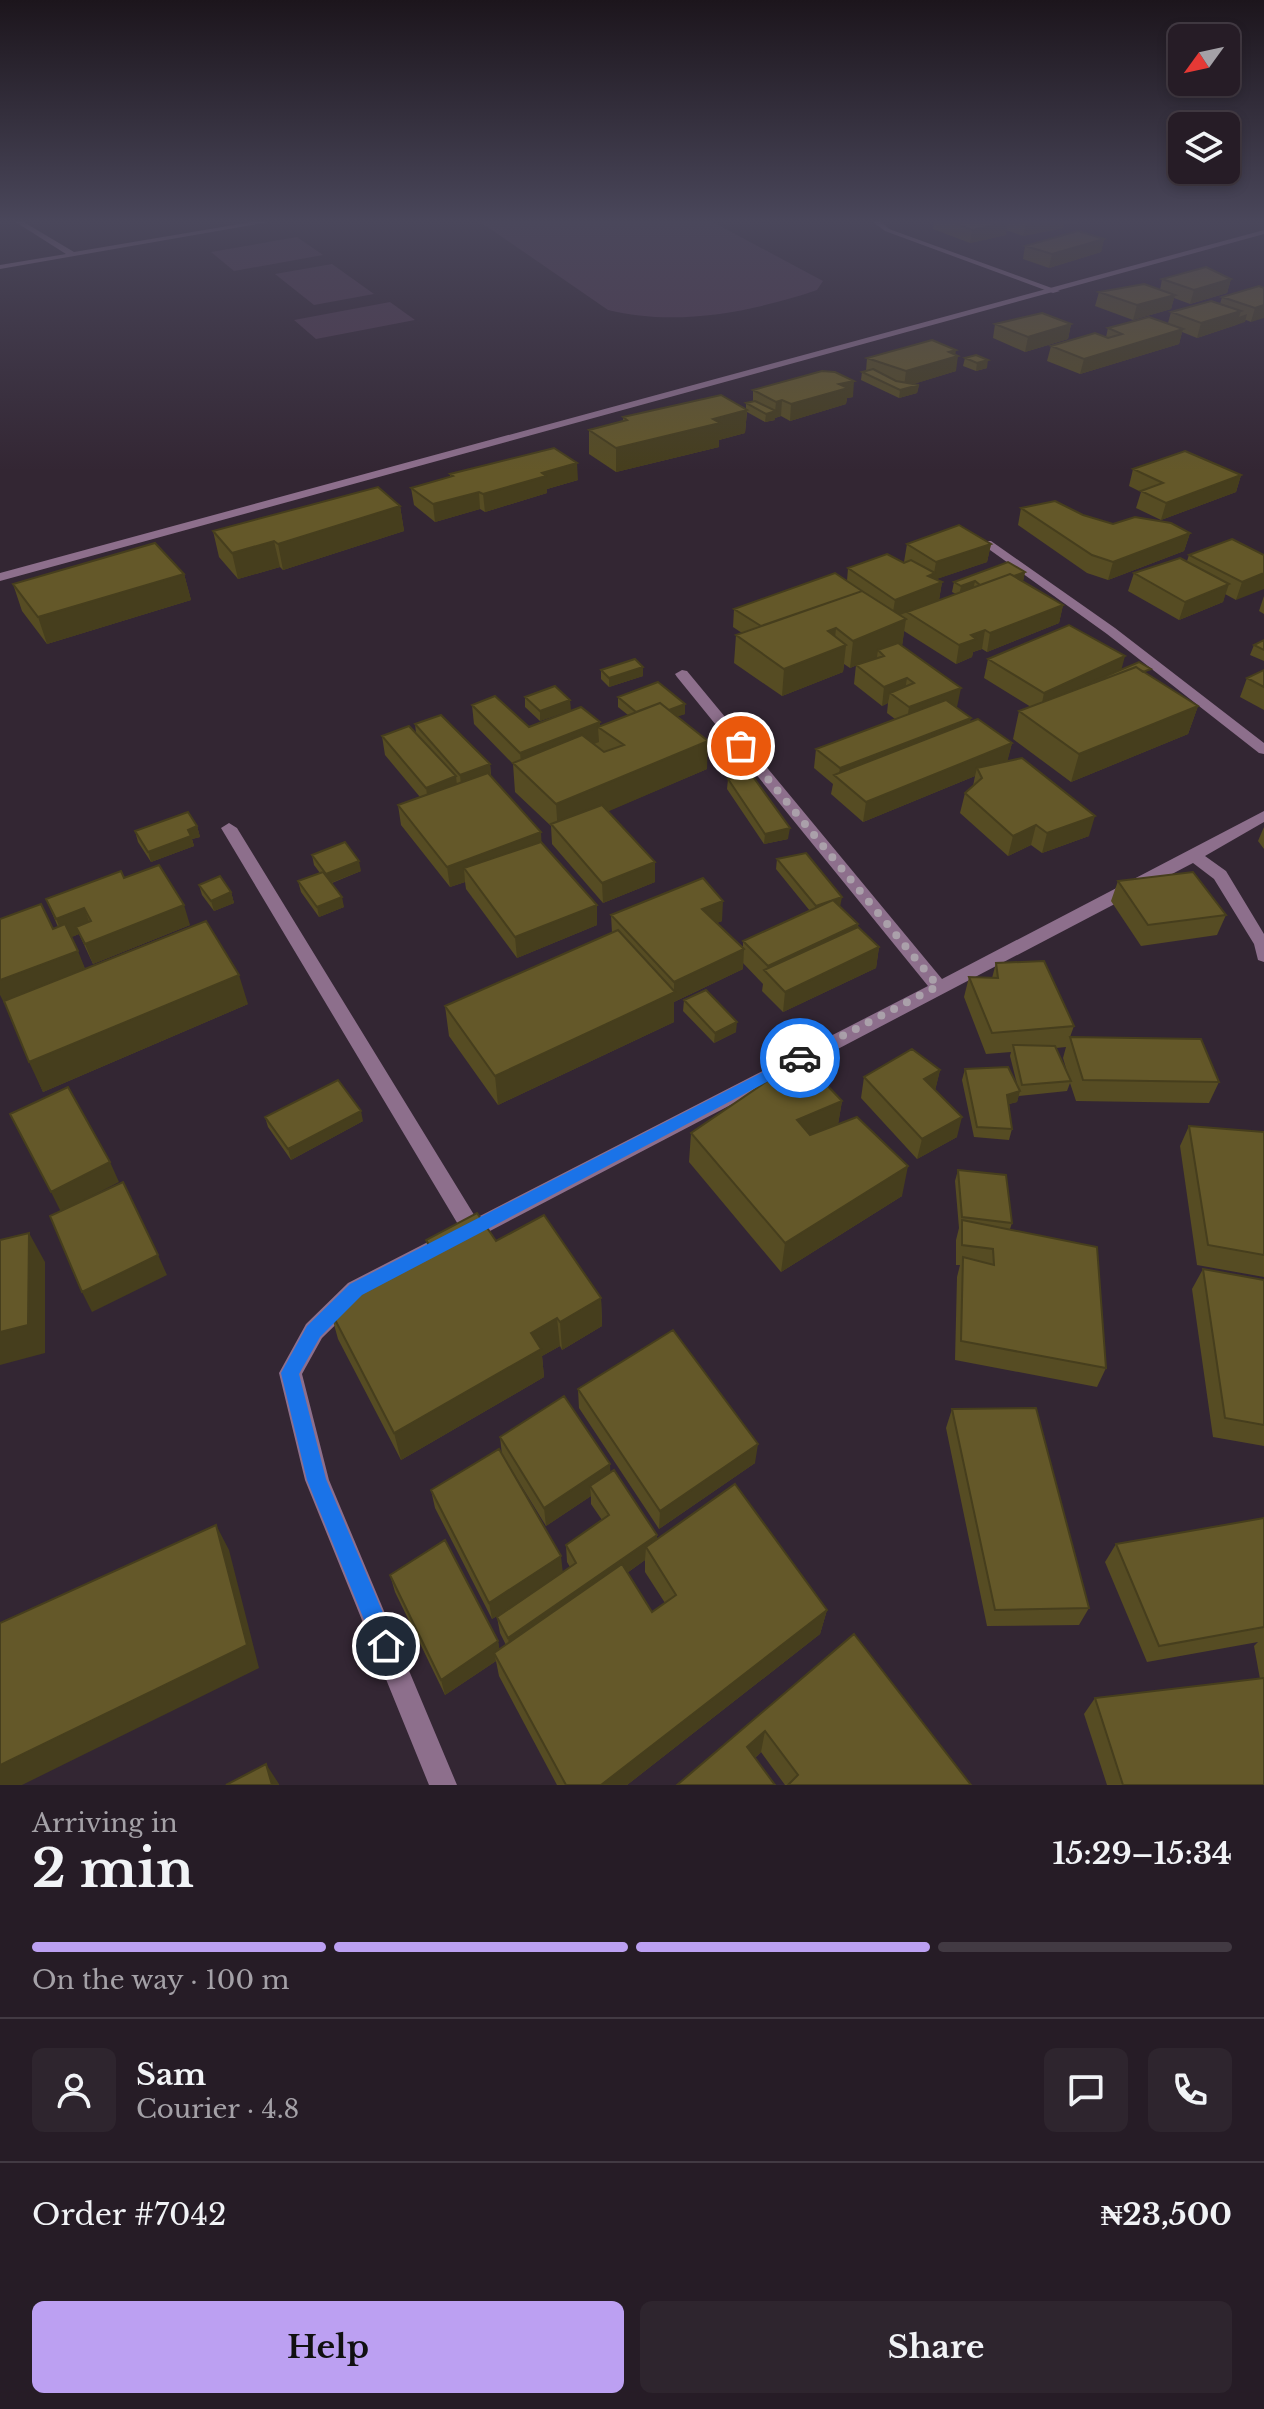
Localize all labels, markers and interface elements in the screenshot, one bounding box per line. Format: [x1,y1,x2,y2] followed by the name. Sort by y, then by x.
[1168,24,1240,96] north arrow
[1168,24,1240,184] map controls
[1168,112,1240,184] button: layers
[707,712,775,780] pin
[719,724,763,768] icon: bag
[760,1018,840,1098] courier
[778,1036,822,1080] icon: car
[352,1612,420,1680] pin
[364,1624,408,1668] icon: home
[32,1807,178,1839] text: Arriving in
[1052,1835,1232,1872] text: 15:29–15:34
[32,1837,194,1901] text: 2 min
[32,1964,289,1996] text: On the way · 100 m
[32,2048,116,2132] button: person
[1044,2048,1128,2132] button: chat
[1148,2048,1232,2132] button: phone
[136,2056,206,2093] text: Sam
[136,2093,299,2125] text: Courier · 4.8
[32,2196,226,2233] text: Order #7042
[1101,2196,1232,2233] text: ₦23,500
[32,2301,624,2393] button: Help
[640,2301,1232,2393] button: Share

